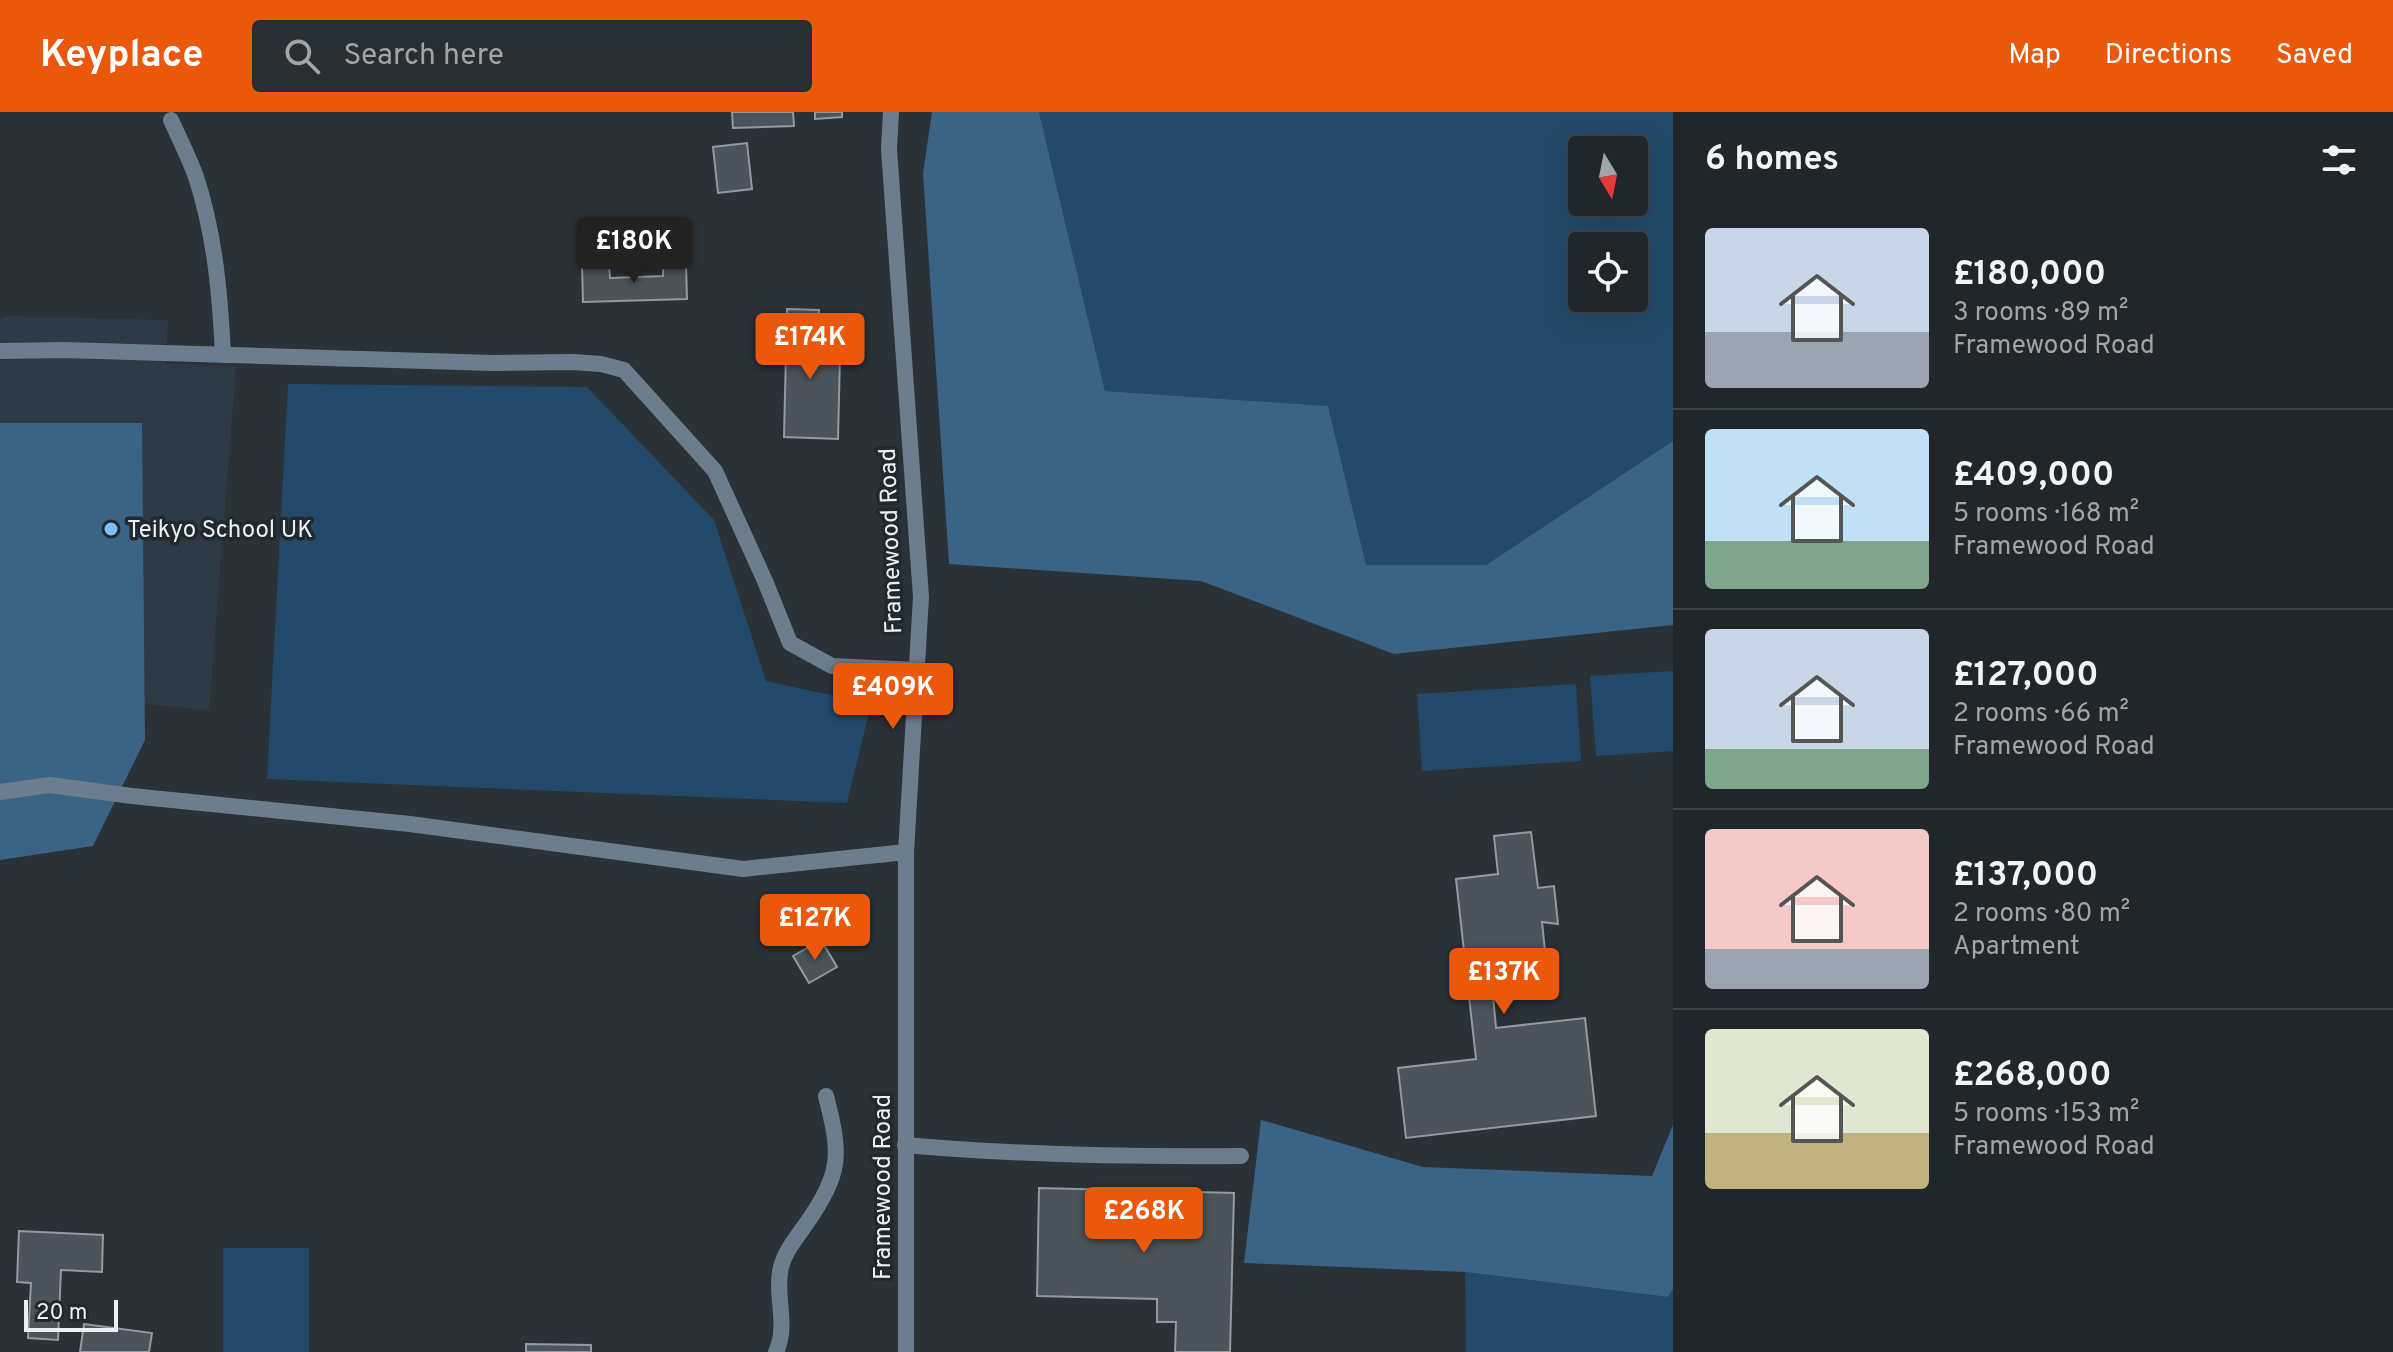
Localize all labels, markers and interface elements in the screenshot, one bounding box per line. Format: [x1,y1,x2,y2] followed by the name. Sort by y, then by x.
[252,20,812,92] search box
[40,32,204,81] text: Keyplace
[280,34,324,78] icon: search
[344,38,504,75] text: Search here
[2008,38,2061,74] text: Map
[2105,38,2232,74] text: Directions
[2276,38,2353,74] text: Saved
[1568,136,1648,216] north arrow
[1568,136,1648,312] map controls
[2317,138,2361,182] icon: filters
[1705,139,1839,182] text: 6 homes
[578,217,690,285] pin: £180K
[595,226,673,259] text: £180K
[1568,232,1648,312] button: locate
[1953,254,2106,297] text: £180,000
[1769,260,1865,356] icon: home
[1953,297,2128,330] text: 3 rooms · 89 m²
[754,313,866,381] pin: £174K
[774,322,846,355] text: £174K
[1953,330,2155,363] text: Framewood Road
[874,447,910,634] street label: Framewood Road
[1953,455,2114,498] text: £409,000
[1769,461,1865,557] icon: home
[1953,498,2139,531] text: 5 rooms · 168 m²
[127,516,313,546] place label: Teikyo School UK
[102,520,120,538] marker: Teikyo School UK
[1953,531,2155,564] text: Framewood Road
[1953,655,2099,698] text: £127,000
[1769,661,1865,757] icon: home
[837,663,949,731] pin: £409K
[851,672,935,705] text: £409K
[1953,698,2129,731] text: 2 rooms · 66 m²
[1953,731,2155,764] text: Framewood Road
[1953,855,2098,898] text: £137,000
[1769,861,1865,957] icon: home
[759,894,871,962] pin: £127K
[1953,898,2130,931] text: 2 rooms · 80 m²
[778,903,852,936] text: £127K
[1953,931,2080,964] text: Apartment
[1448,948,1560,1016] pin: £137K
[1467,957,1541,990] text: £137K
[1953,1055,2112,1098] text: £268,000
[1769,1061,1865,1157] icon: home
[869,1094,899,1280] street label: Framewood Road
[1953,1098,2140,1131] text: 5 rooms · 153 m²
[1953,1131,2155,1164] text: Framewood Road
[1088,1187,1200,1255] pin: £268K
[1103,1196,1185,1229] text: £268K
[24,1296,118,1332] scale bar
[36,1300,87,1327] text: 20 m

